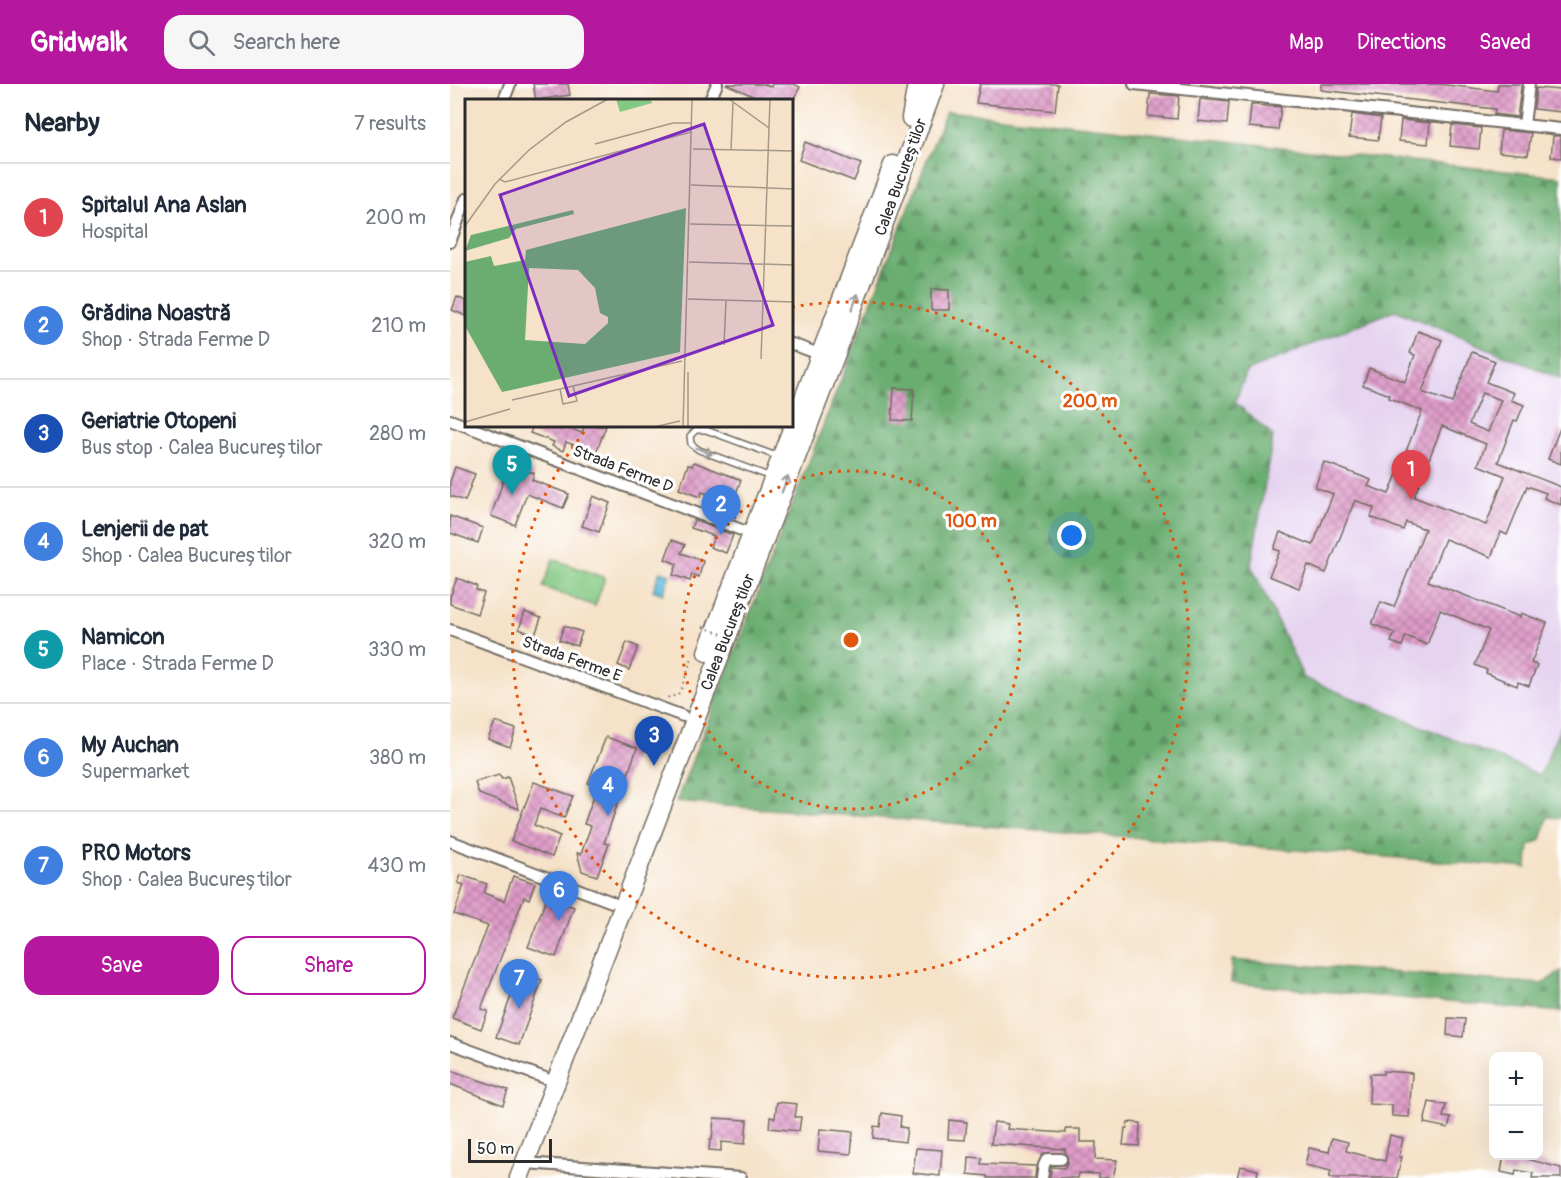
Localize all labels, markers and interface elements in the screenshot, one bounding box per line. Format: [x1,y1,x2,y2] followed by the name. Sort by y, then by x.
[164,15,584,69] search box
[30,25,128,60] text: Gridwalk
[185,26,218,59] icon: search
[233,28,340,56] text: Search here
[1289,29,1324,56] text: Map
[1357,29,1446,56] text: Directions
[1479,29,1531,56] text: Saved
[465,99,794,428] inset map
[24,107,100,139] text: Nearby
[354,111,426,136] text: 7 results
[870,115,932,238] street label: Calea Bucureștilor
[81,191,247,219] text: Spitalul Ana Aslan
[40,205,47,230] text: 1
[365,205,426,230] text: 200 m
[81,219,148,244] text: Hospital
[850,293,861,312] one-way arrow
[81,299,232,327] text: Grădina Noastră
[38,313,49,338] text: 2
[371,313,426,338] text: 210 m
[81,327,270,352] text: Shop · Strada Ferme D
[1063,390,1117,413] text: 200 m
[81,407,236,435] text: Geriatrie Otopeni
[38,421,49,446] text: 3
[369,421,426,446] text: 280 m
[81,435,323,460] text: Bus stop · Calea Bucureștilor
[570,441,676,497] street label: Strada Ferme D
[492,446,532,495] pin: 5
[694,446,713,457] one-way arrow
[1392,450,1430,500] pin: 1
[781,475,792,494] one-way arrow
[702,486,740,535] pin: 2
[945,510,997,533] text: 100 m
[81,515,208,543] text: Lenjerii de pat
[1057,521,1086,550] your location
[38,529,49,554] text: 4
[368,529,426,554] text: 320 m
[81,543,292,568] text: Shop · Calea Bucureștilor
[697,571,760,693] street label: Calea Bucureștilor
[81,623,165,651] text: Namicon
[841,630,861,650] centre of rings
[520,632,624,686] street label: Strada Ferme E
[38,637,49,662] text: 5
[368,637,426,662] text: 330 m
[81,651,274,676] text: Place · Strada Ferme D
[634,716,674,766] pin: 3
[81,731,179,759] text: My Auchan
[38,745,49,770] text: 6
[369,745,426,770] text: 380 m
[81,759,190,784] text: Supermarket
[588,766,628,816] pin: 4
[81,839,191,867] text: PRO Motors
[38,853,49,878] text: 7
[367,853,426,878] text: 430 m
[81,867,292,892] text: Shop · Calea Bucureștilor
[540,872,578,921] pin: 6
[24,936,219,995] button: Save
[231,936,426,995] button: Share
[500,960,538,1009] pin: 7
[1489,1052,1543,1160] map controls
[1489,1052,1543,1106] button: +
[1489,1106,1543,1160] button: −
[468,1136,552,1164] scale bar
[477,1139,514,1159] text: 50 m

